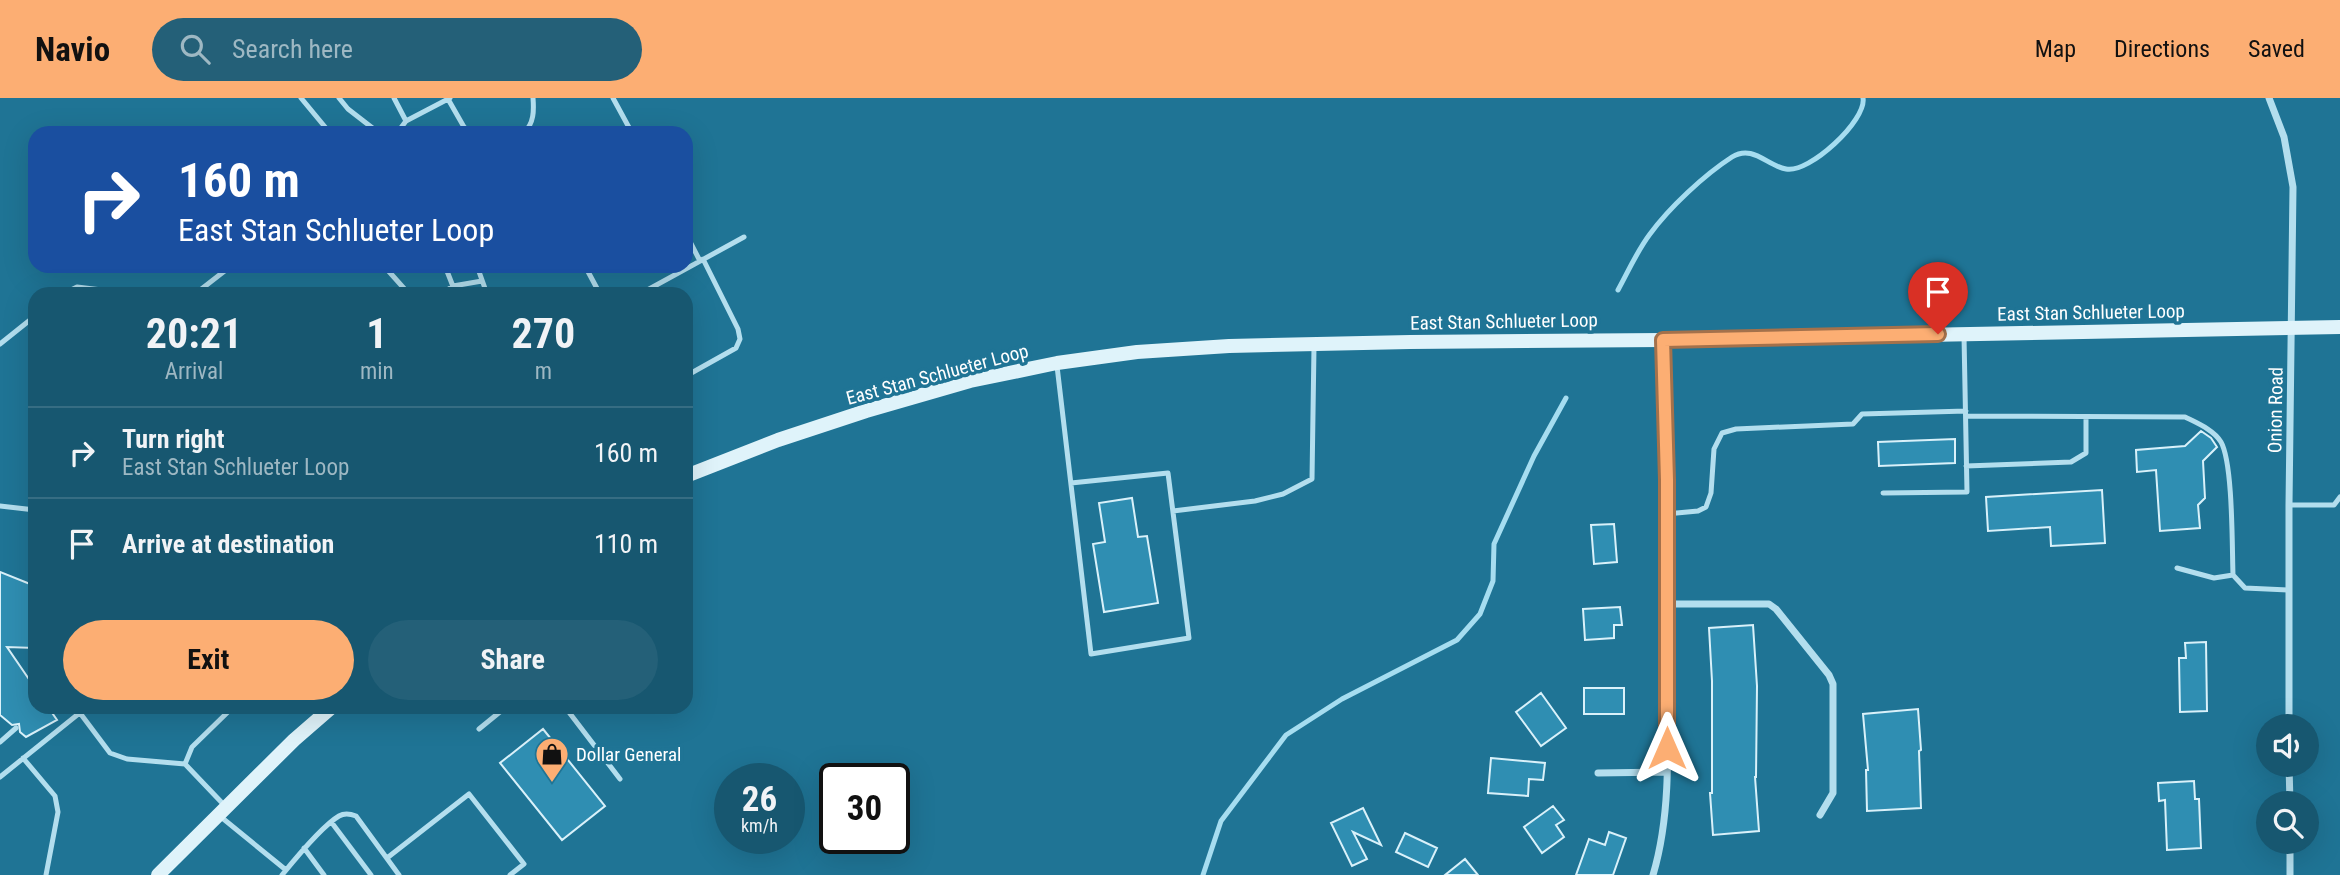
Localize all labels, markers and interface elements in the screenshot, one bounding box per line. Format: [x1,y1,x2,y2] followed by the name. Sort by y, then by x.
[152,18,642,81] search box
[35,30,110,69] text: Navio
[176,30,214,68] icon: search
[232,34,353,64] text: Search here
[2035,35,2076,63] text: Map
[2114,35,2210,63] text: Directions
[2248,35,2305,63] text: Saved
[178,152,300,209] text: 160 m
[63,154,154,245] icon: right
[178,211,494,249] text: East Stan Schlueter Loop
[1908,262,1968,334] pin
[1919,273,1957,311] icon: arrive
[1997,299,2185,326] street label: East Stan Schlueter Loop
[1410,308,1598,335] street label: East Stan Schlueter Loop
[146,309,242,358] text: 20:21
[366,309,387,358] text: 1
[511,309,575,358] text: 270
[843,339,1031,410] street label: East Stan Schlueter Loop
[165,358,223,385] text: Arrival
[360,358,394,385] text: min
[535,358,552,385] text: m
[2263,367,2288,453] street label: Onion Road
[122,424,224,454] text: Turn right
[63,434,101,472] icon: right
[594,438,658,468] text: 160 m
[122,454,349,481] text: East Stan Schlueter Loop
[63,525,101,563] icon: arrive
[122,529,334,559] text: Arrive at destination
[594,529,658,559] text: 110 m
[63,620,354,700] button: Exit
[368,620,658,700] button: Share
[1630,711,1704,785] position arrow
[2256,714,2319,854] map controls
[2256,714,2319,777] button: sound
[533,735,571,784] shop icon: Dollar General
[576,743,681,766] place label: Dollar General
[819,763,910,854] speed limit sign: 30
[742,779,777,820] text: 26
[2256,791,2319,854] button: search
[741,815,778,836] text: km/h

